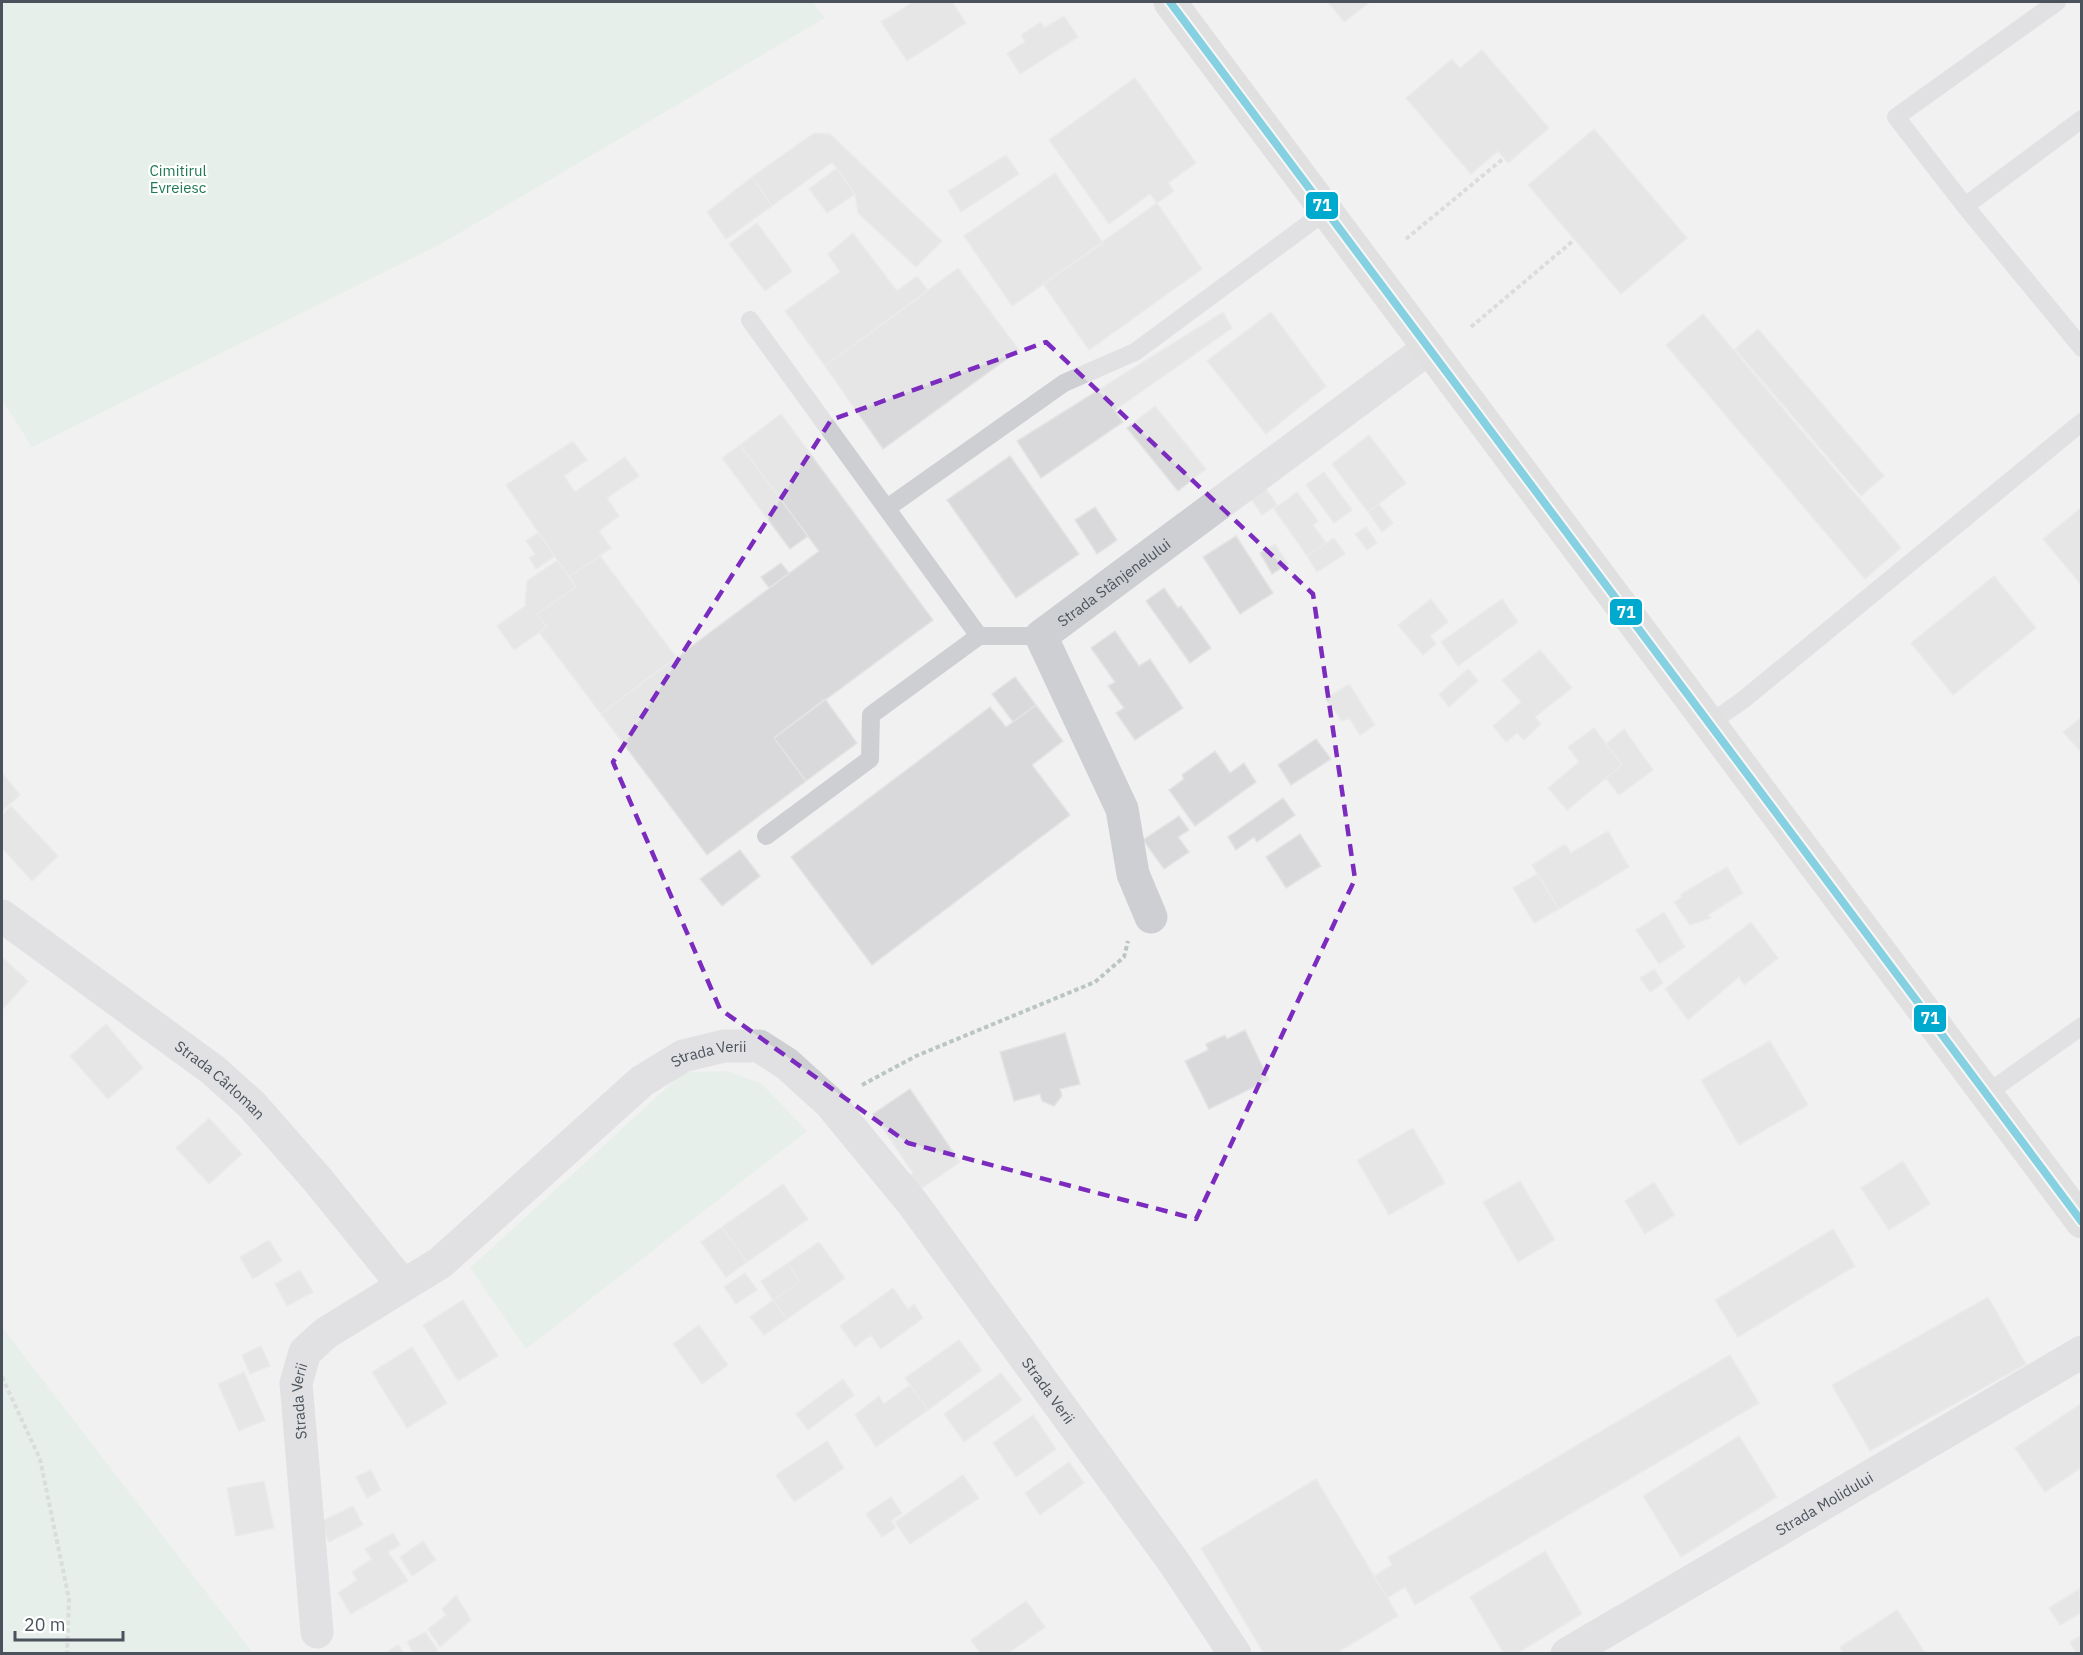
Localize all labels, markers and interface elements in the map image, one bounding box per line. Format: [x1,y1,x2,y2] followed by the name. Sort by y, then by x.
[149,161,207,197] park label: Cimitirul Evreiesc
[1305,191,1339,220] line badge: 71
[1312,195,1332,215] text: 71
[1053,534,1174,630] street label: Strada Stânjenelului
[1609,598,1643,626] line badge: 71
[1616,602,1636,622] text: 71
[1913,1004,1947,1033] line badge: 71
[1920,1008,1940,1028] text: 71
[171,1036,270,1123] street label: Strada Cârloman
[667,1036,746,1071] street label: Strada Verii
[1018,1353,1079,1427] street label: Strada Verii
[287,1360,311,1440] street label: Strada Verii
[1772,1467,1876,1539] street label: Strada Molidului
[15,1604,123,1642] scale bar
[24,1613,66,1636] text: 20 m

